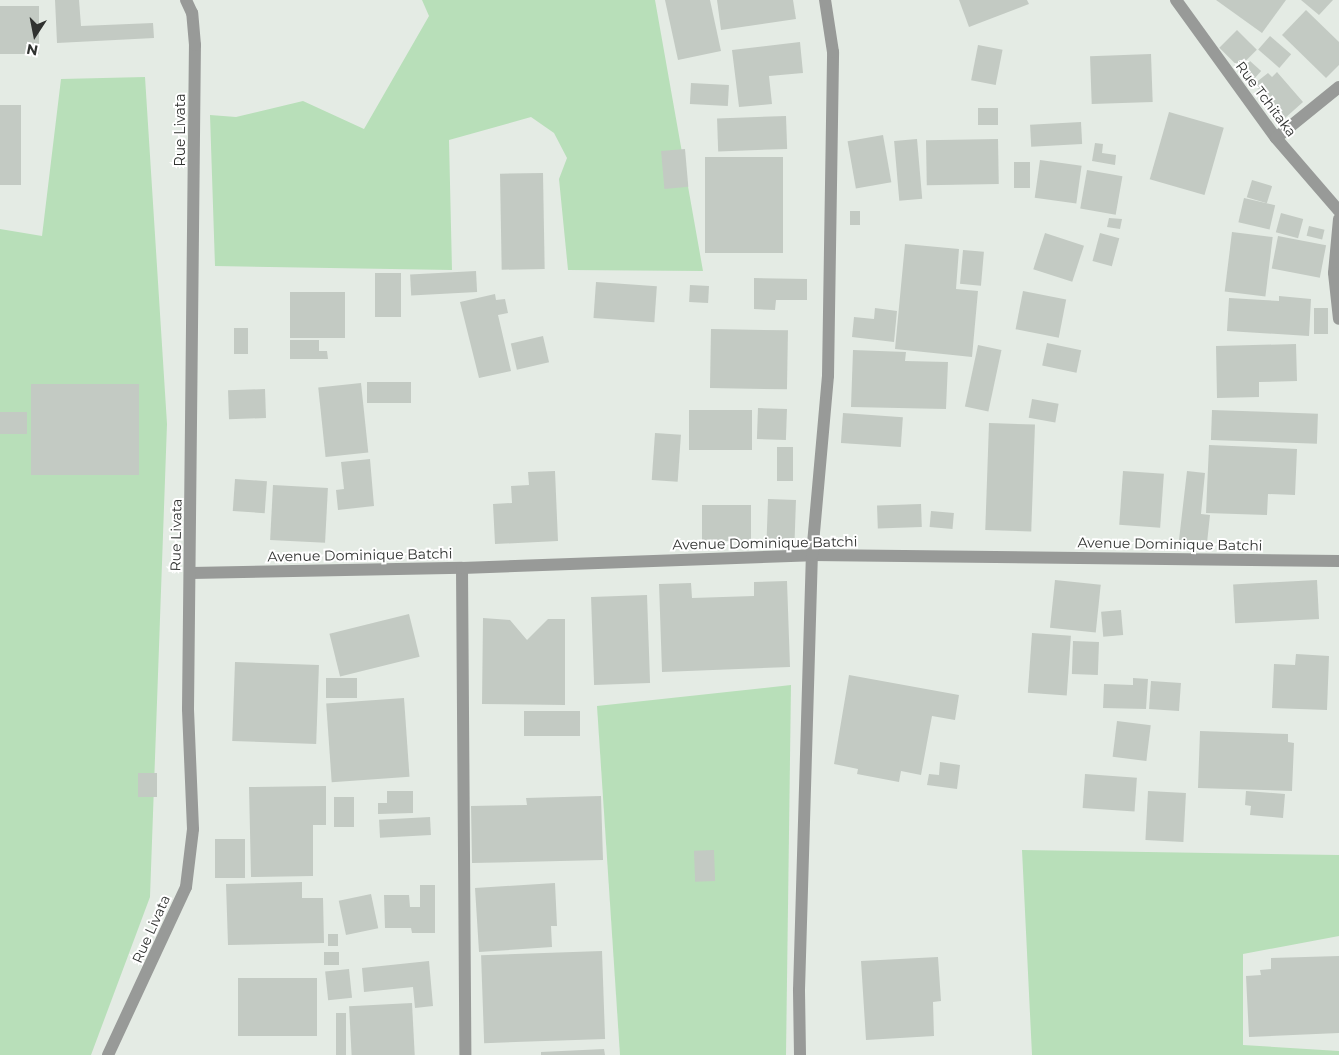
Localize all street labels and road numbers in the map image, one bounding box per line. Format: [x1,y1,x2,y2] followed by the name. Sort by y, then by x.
[1232,58,1300,140] street label: Rue Tchitaka
[172,94,188,166] street label: Rue Livata
[167,498,185,572] street label: Rue Livata
[672,533,858,553] street label: Avenue Dominique Batchi
[1077,534,1263,554] street label: Avenue Dominique Batchi
[267,545,453,565] street label: Avenue Dominique Batchi
[128,892,174,966] street label: Rue Livata

